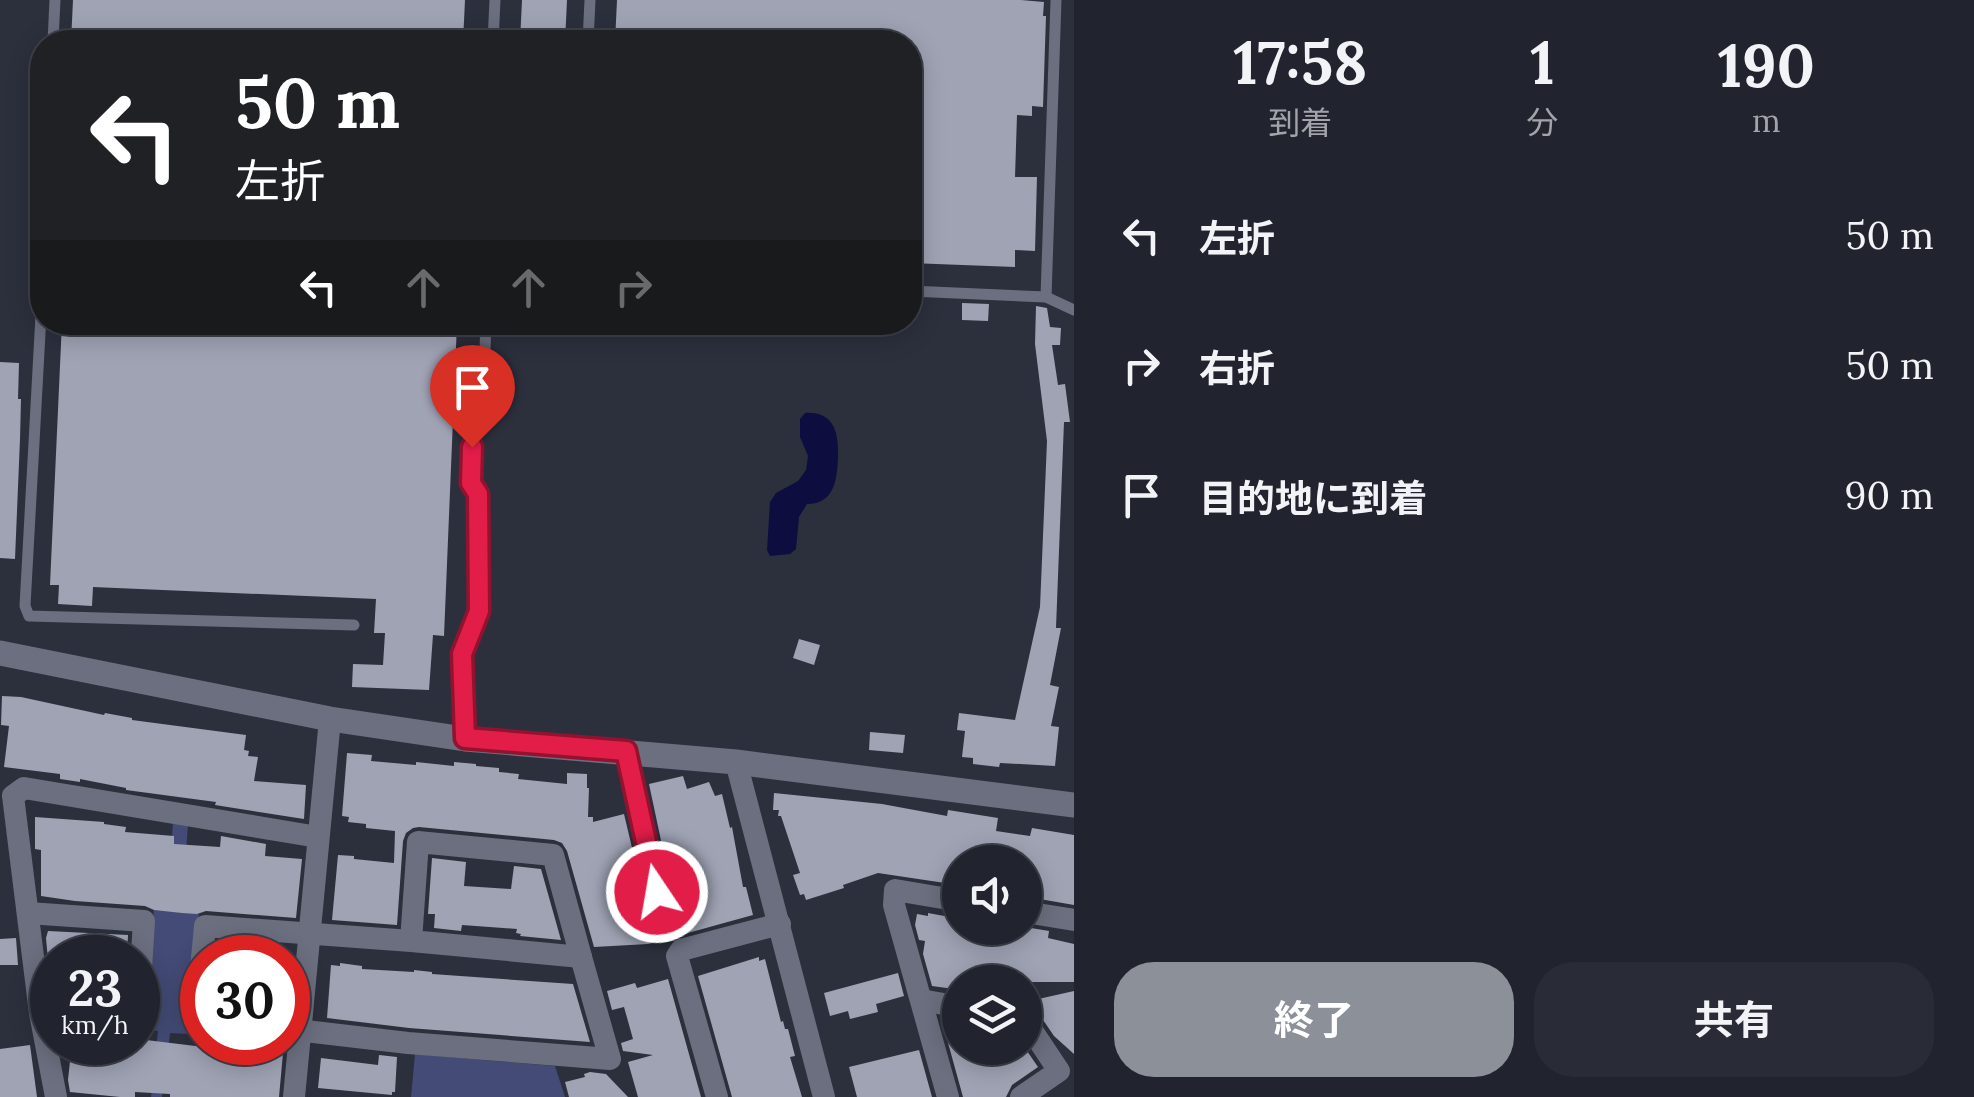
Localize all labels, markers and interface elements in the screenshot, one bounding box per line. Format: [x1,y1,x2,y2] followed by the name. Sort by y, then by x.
[1233,24,1367,100] text: 17:58
[1530,24,1555,100] text: 1
[1718,27,1815,103] text: 190
[235,58,400,147] text: 50 m
[70,70,200,200] icon: left
[1752,100,1781,141] text: m
[1268,102,1332,143] text: 到着
[1527,102,1559,143] text: 分
[235,152,325,209] text: 左折
[1114,208,1169,263] icon: left
[1846,211,1934,259] text: 50 m
[1199,214,1275,262] text: 左折
[291,260,346,315] icon: left
[396,260,451,315] icon: ahead
[501,260,556,315] icon: ahead
[606,260,661,315] icon: right
[1114,338,1169,393] icon: right
[1846,341,1934,389] text: 50 m
[1199,344,1275,392] text: 右折
[430,345,515,448] pin
[445,360,500,415] icon: arrive
[1114,468,1169,523] icon: arrive
[1844,471,1934,519] text: 90 m
[1199,474,1427,522] text: 目的地に到着
[605,840,709,944] position arrow
[942,845,1042,1065] map controls
[942,845,1042,945] button: sound
[180,935,310,1065] speed limit sign: 30
[68,956,122,1020] text: 23
[1114,962,1514,1077] button: 終了
[1534,962,1934,1077] button: 共有
[942,965,1042,1065] button: layers
[61,1009,129,1041] text: km/h

